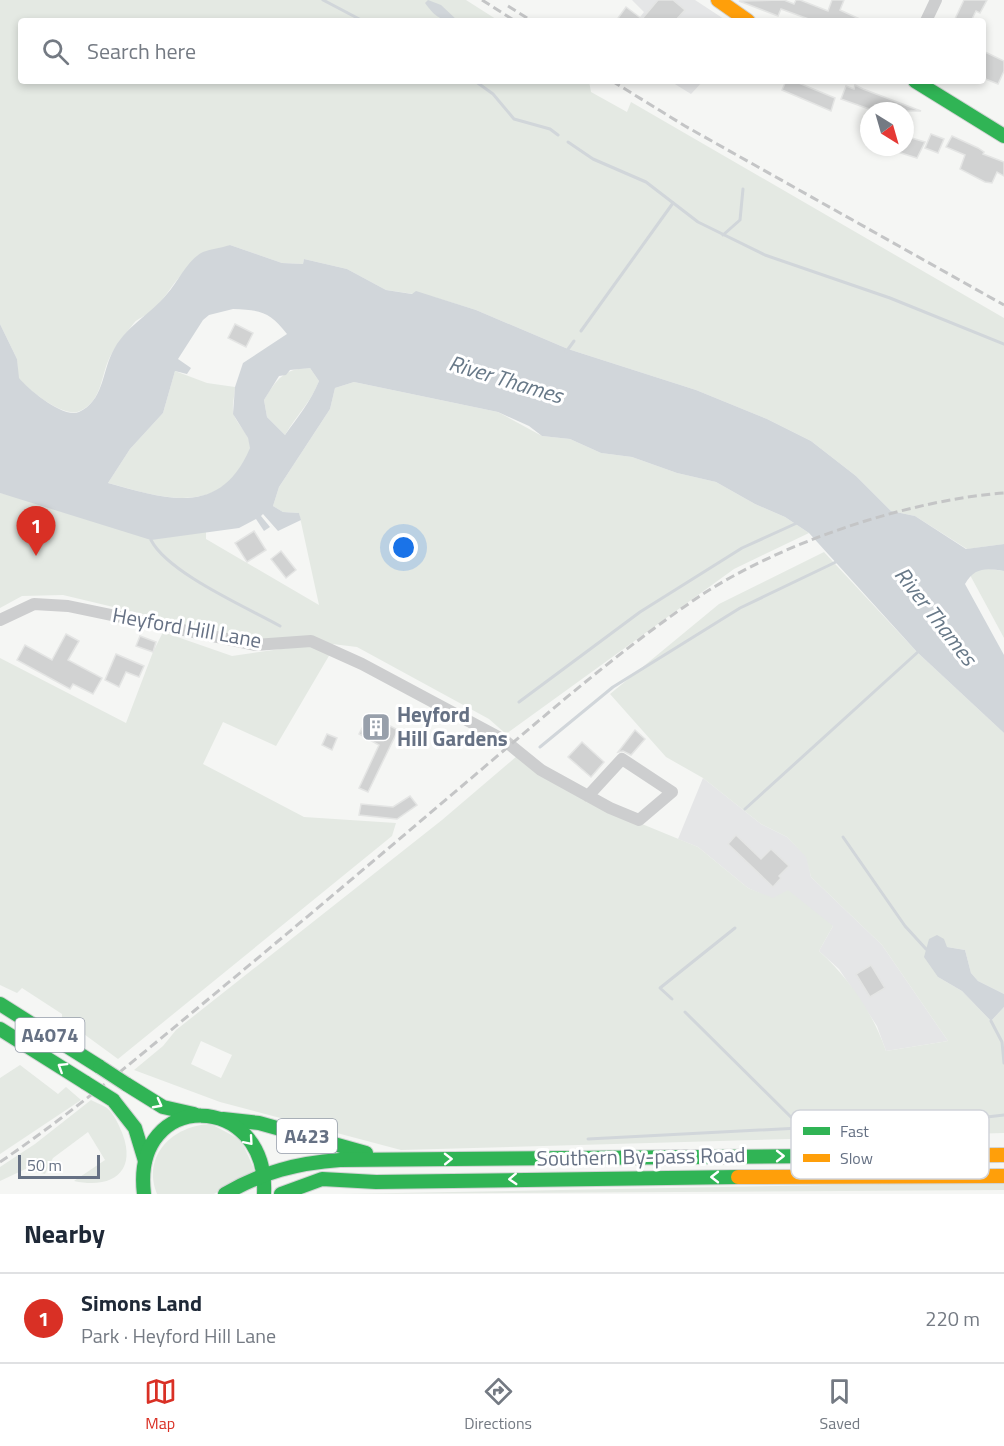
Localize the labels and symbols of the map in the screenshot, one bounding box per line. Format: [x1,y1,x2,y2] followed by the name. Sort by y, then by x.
[860,102,914,156] north arrow
[445,346,569,413] water label: River Thames
[16,506,56,556] pin: 1
[389,533,418,562] your location
[886,559,987,674] water label: River Thames
[110,598,264,656] street label: Heyford Hill Lane
[397,698,508,754] place label: Heyford Hill Gardens
[360,711,392,743] building icon: Heyford Hill Gardens
[16,1018,84,1052] road number: A4074
[58,1063,68,1075] one-way arrow
[152,1097,162,1108] one-way arrow
[791,1110,989,1179] legend
[277,1119,337,1153] road number: A423
[840,1119,869,1143] text: Fast
[242,1134,253,1145] one-way arrow
[536,1138,746,1174] street label: Southern By-pass Road
[840,1146,873,1170] text: Slow
[775,1149,784,1162] one-way arrow
[18,1152,100,1180] scale bar
[444,1152,453,1165] one-way arrow
[710,1171,719,1183] one-way arrow
[509,1173,518,1186] one-way arrow

